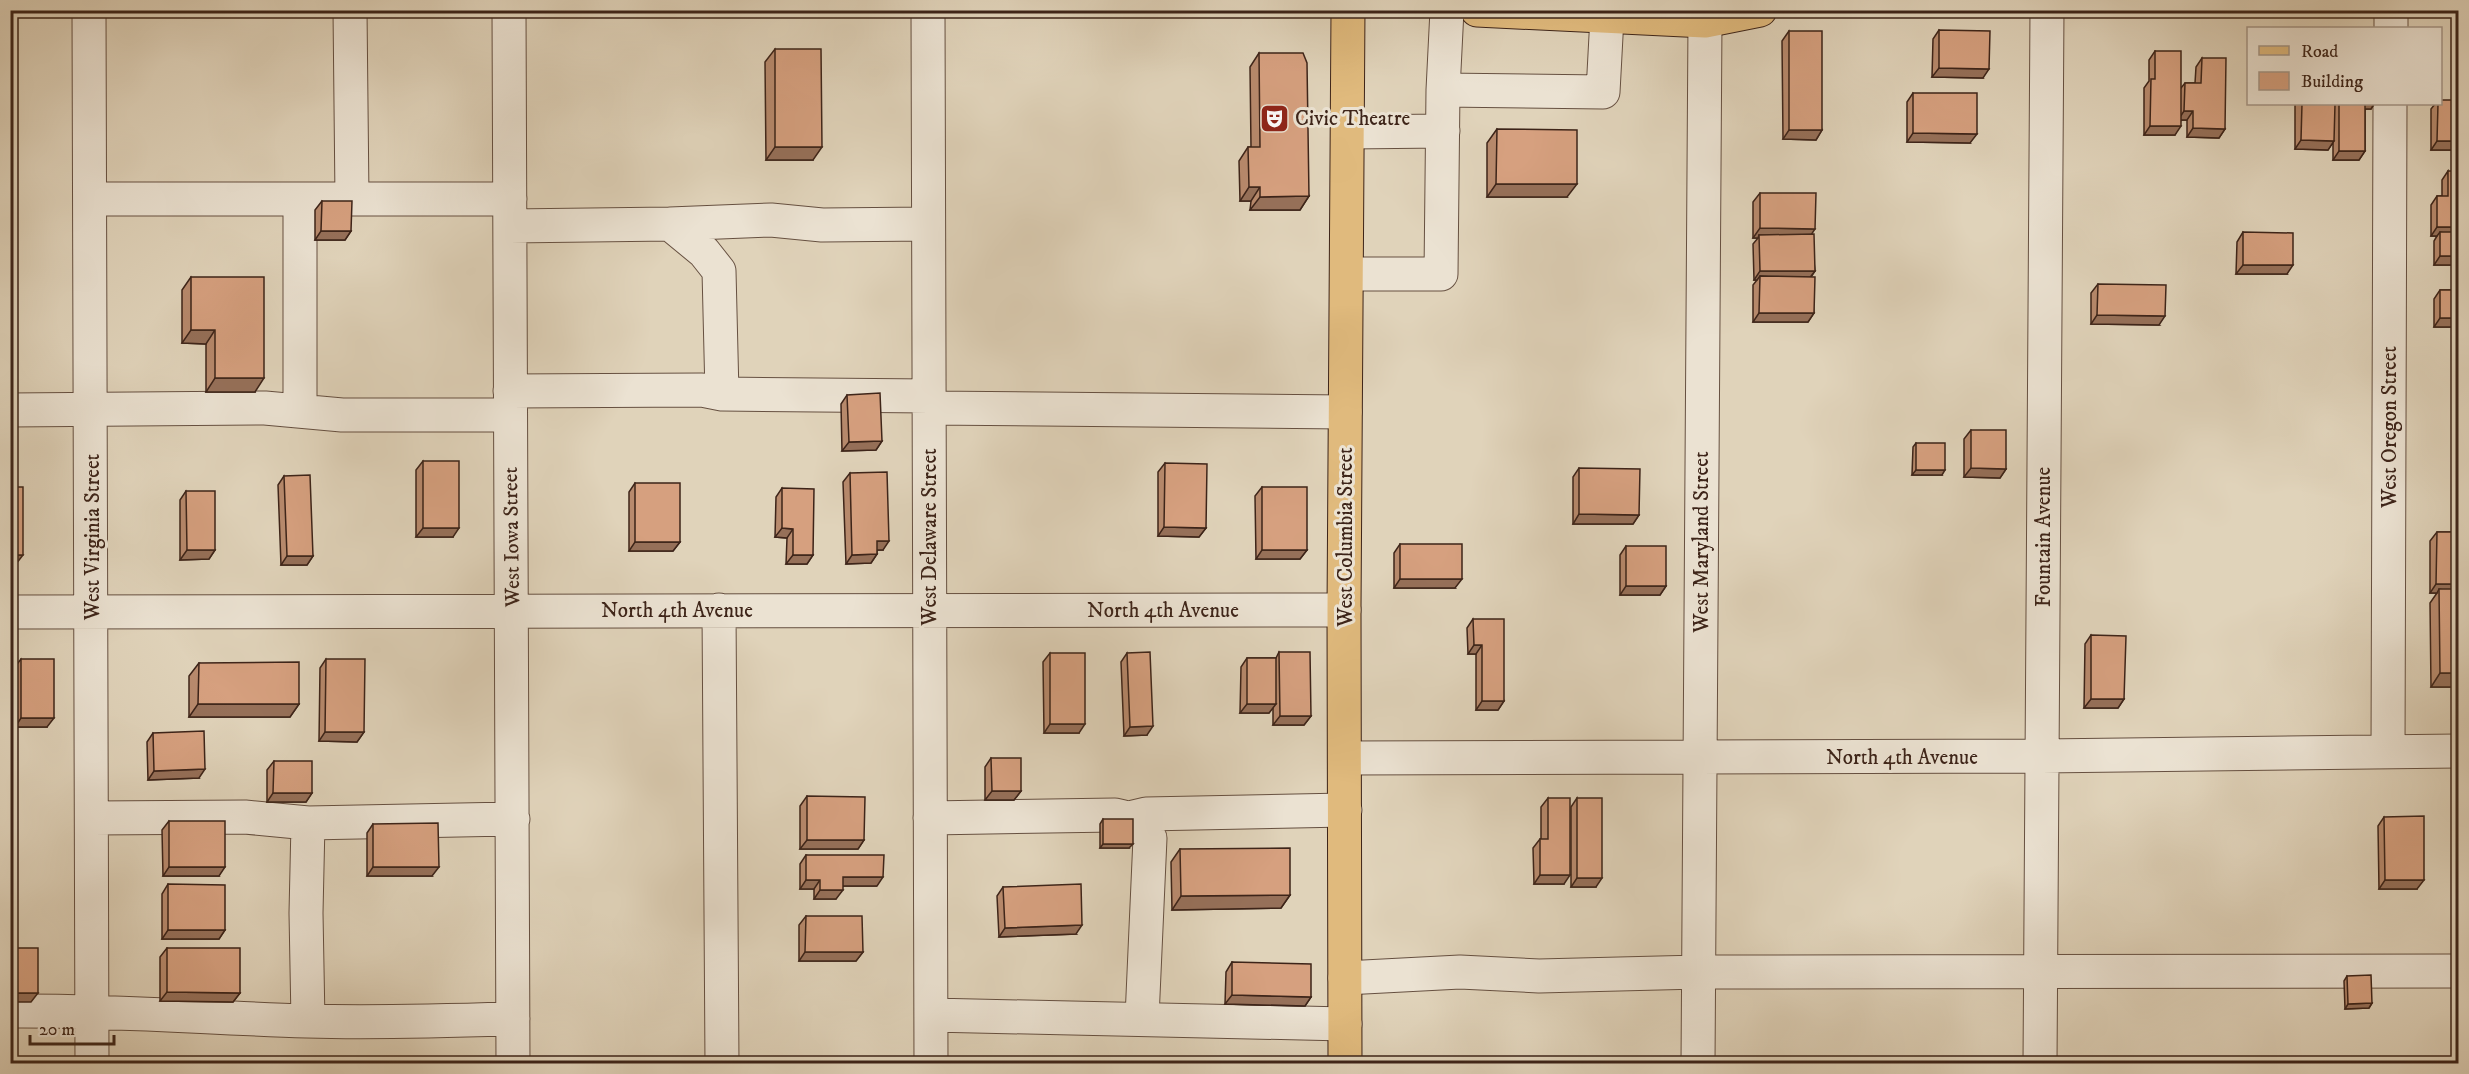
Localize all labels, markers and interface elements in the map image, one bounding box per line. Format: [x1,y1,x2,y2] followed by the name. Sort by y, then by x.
[2247,27,2442,105] legend
[2301,41,2338,63] text: Road
[2301,71,2363,93] text: Building
[1258,102,1290,134] theatre icon: Civic Theatre
[1295,106,1411,132] place label: Civic Theatre
[2377,346,2403,509] street label: West Oregon Street
[1333,447,1359,628] street label: West Columbia Street
[917,448,943,627] street label: West Delaware Street
[1689,451,1715,634] street label: West Maryland Street
[80,453,106,621] street label: West Virginia Street
[498,466,526,608] street label: West Iowa Street
[2031,466,2057,607] street label: Fountain Avenue
[601,598,753,624] street label: North 4th Avenue
[1087,598,1239,624] street label: North 4th Avenue
[1826,745,1978,771] street label: North 4th Avenue
[30,1008,114,1046] scale bar
[39,1019,75,1041] text: 20 m

